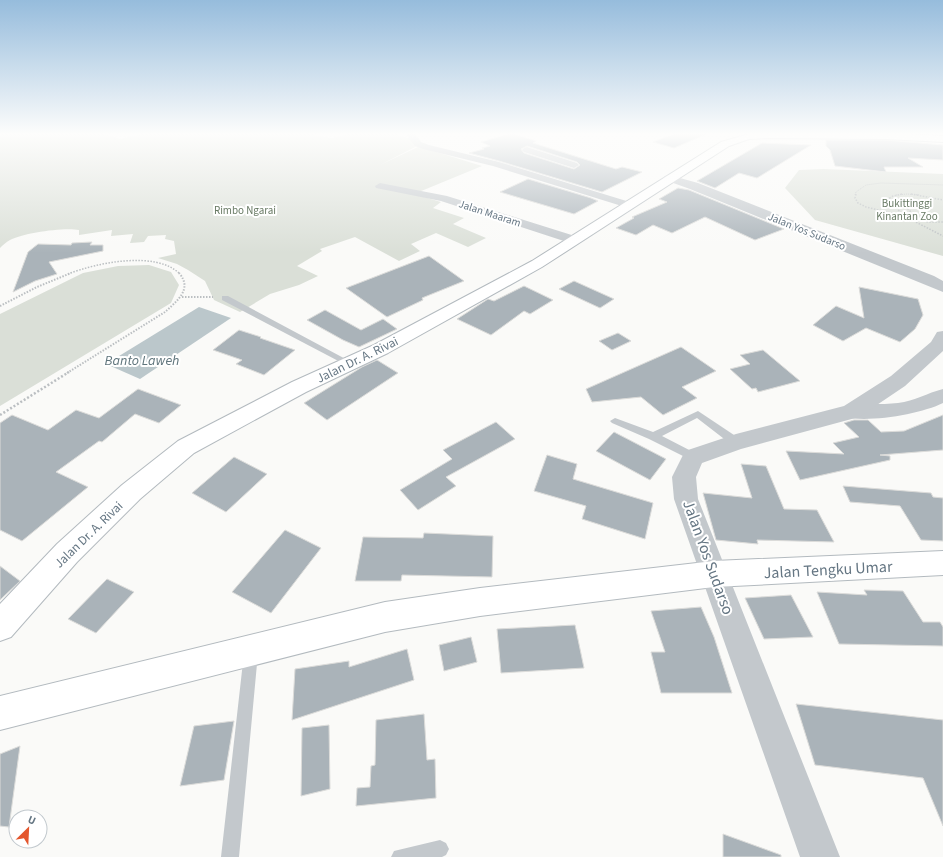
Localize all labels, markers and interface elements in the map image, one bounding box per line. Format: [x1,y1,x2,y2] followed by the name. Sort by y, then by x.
[457,196,523,231] street label: Jalan Maaram
[876,196,938,224] park label: Bukittinggi Kinantan Zoo
[214,203,276,218] park label: Rimbo Ngarai
[766,209,848,254] street label: Jalan Yos Sudarso
[313,332,401,387] street label: Jalan Dr. A. Rivai
[105,351,179,371] water label: Banto Laweh
[50,497,127,572] street label: Jalan Dr. A. Rivai
[677,497,739,618] street label: Jalan Yos Sudarso
[763,556,893,584] street label: Jalan Tengku Umar
[8,809,48,849] north arrow
[25,812,38,829] text: U

